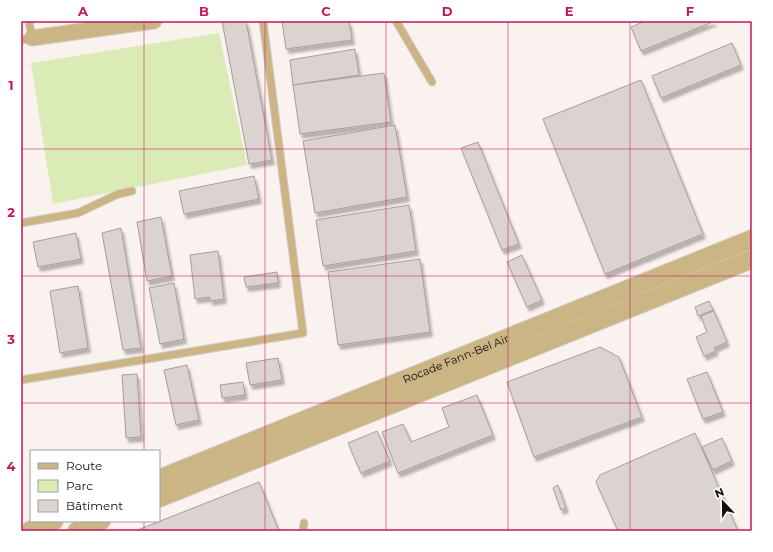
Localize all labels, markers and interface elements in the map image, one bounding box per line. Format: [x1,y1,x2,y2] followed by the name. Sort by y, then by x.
[77,3,89,19] text: A
[199,3,209,19] text: B
[321,3,331,19] text: C
[442,3,453,19] text: D
[565,3,574,19] text: E
[686,3,694,19] text: F
[8,77,14,93] text: 1
[7,204,15,220] text: 2
[6,331,15,347] text: 3
[401,331,511,387] street label: Rocade Fann-Bel Air
[30,450,160,522] legend
[7,458,16,474] text: 4
[66,458,102,473] text: Route
[66,478,93,493] text: Parc
[703,482,743,522] north arrow
[713,485,726,501] text: N
[66,498,123,513] text: Bâtiment

